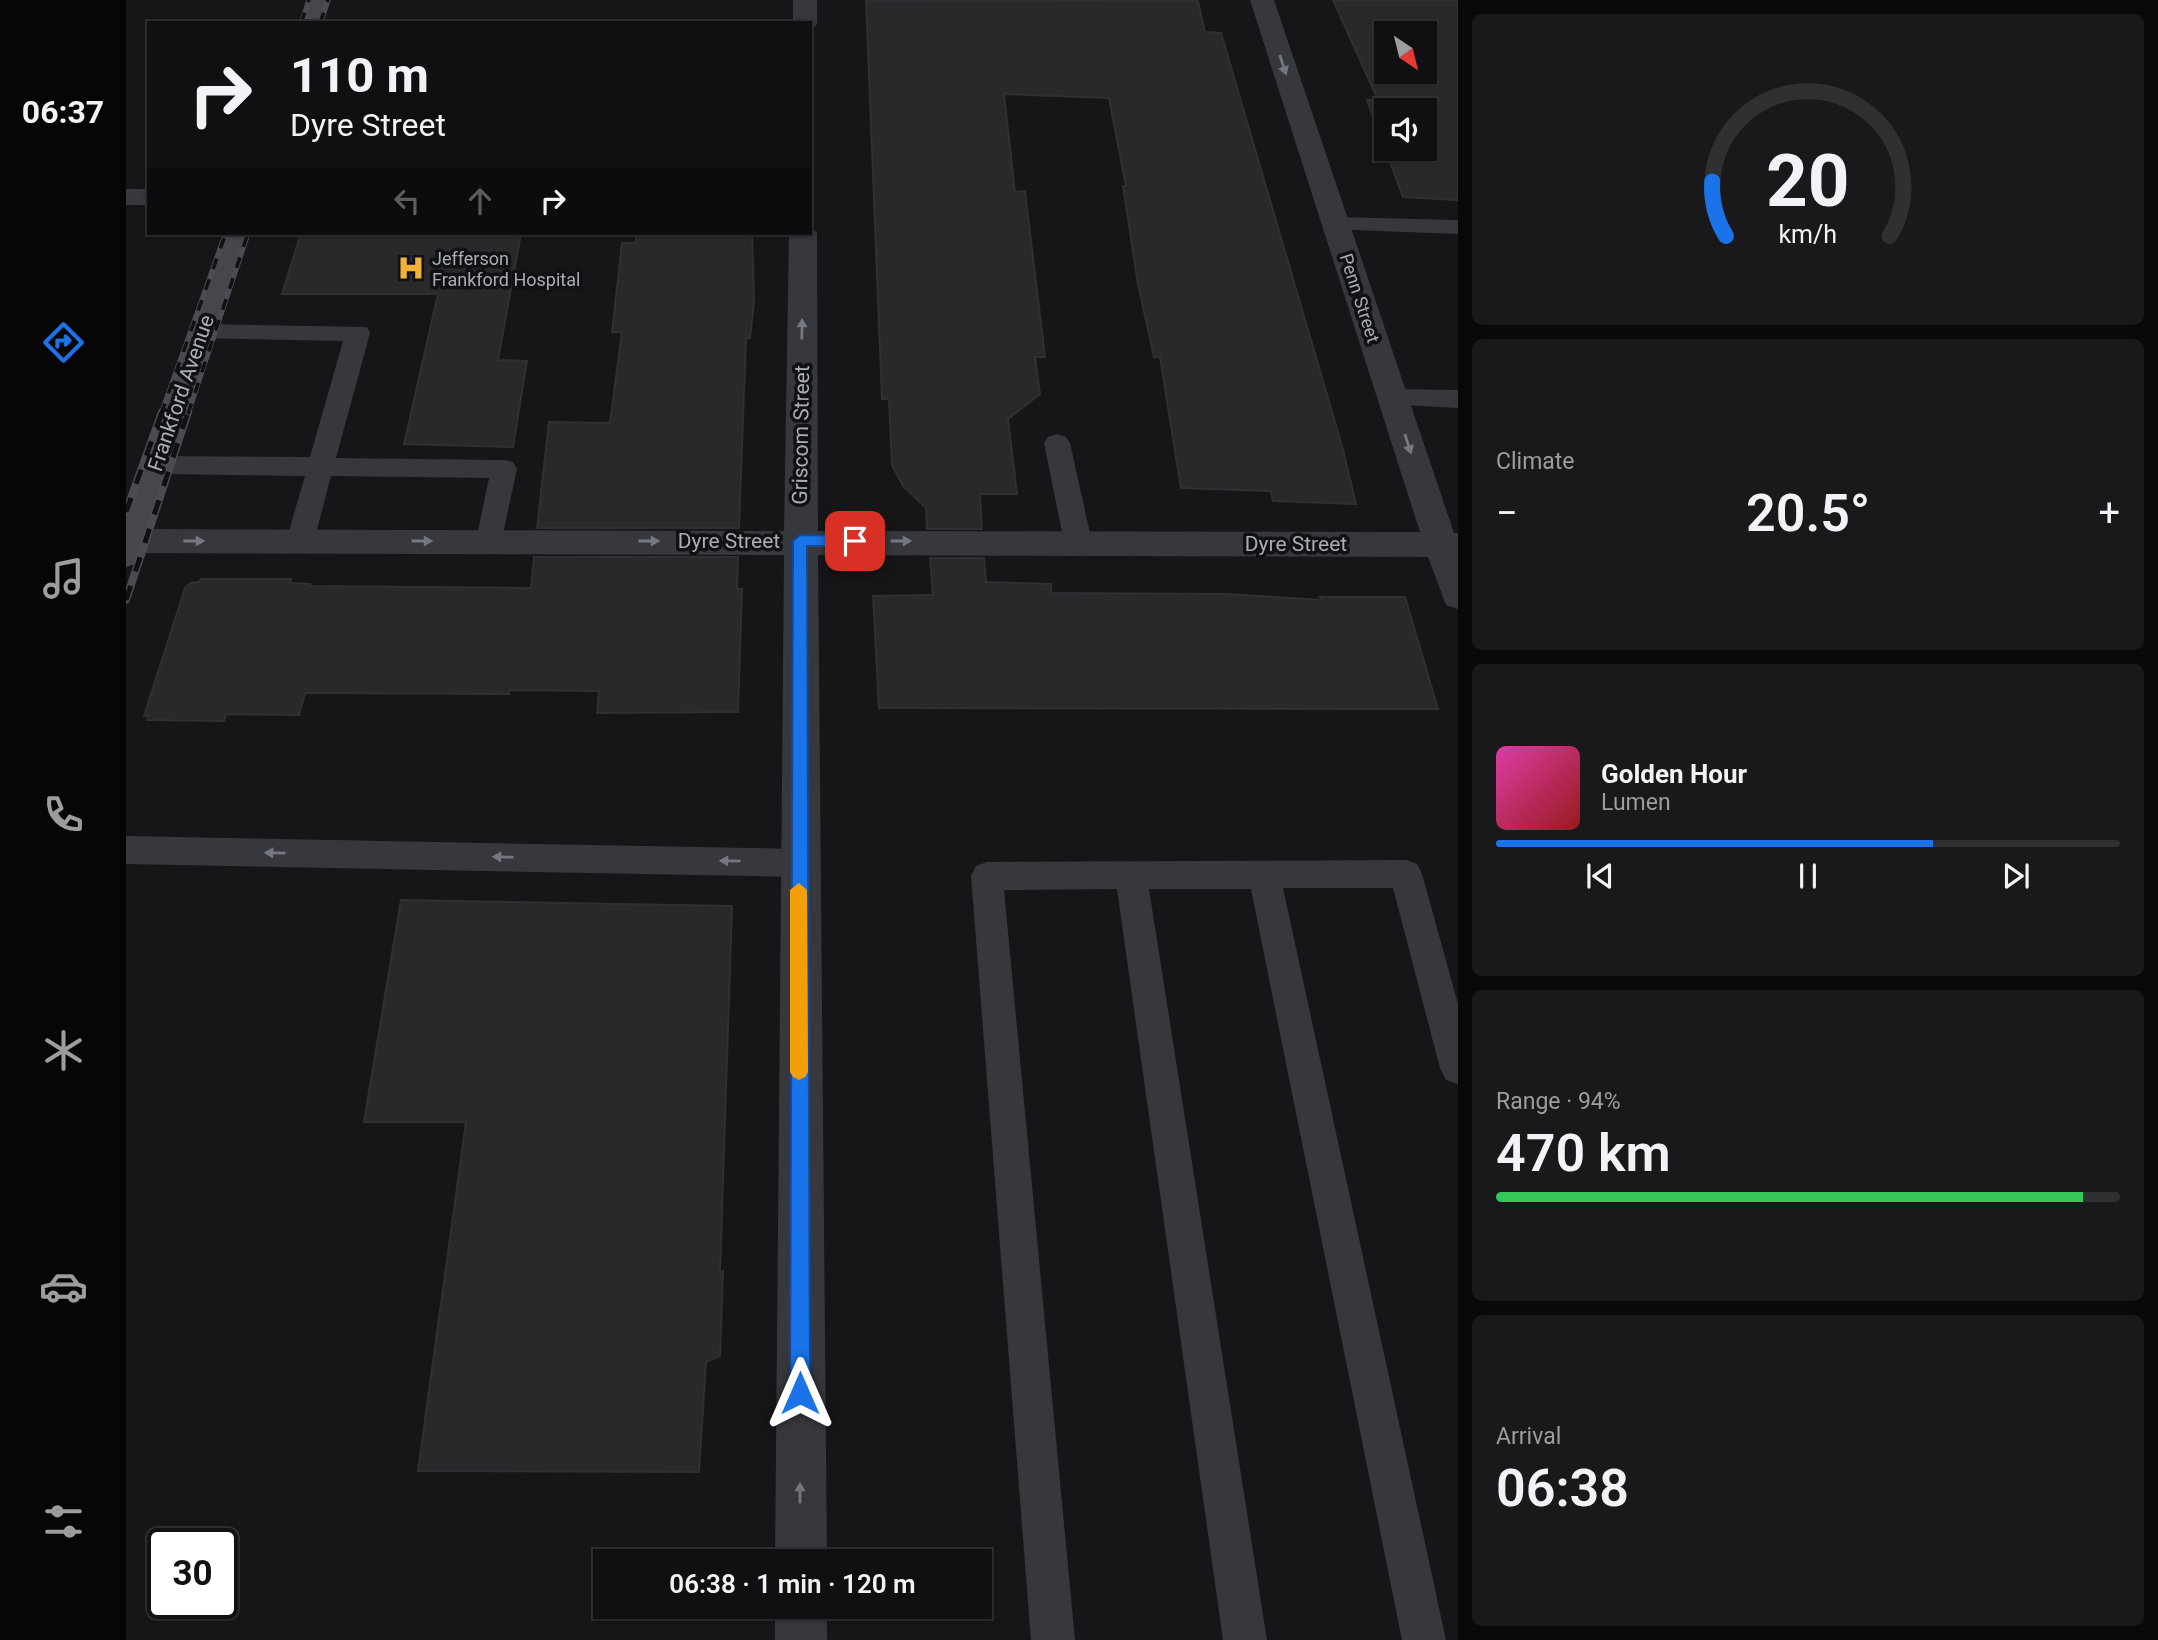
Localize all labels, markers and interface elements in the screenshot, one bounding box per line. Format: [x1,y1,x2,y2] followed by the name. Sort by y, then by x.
[1374,21,1437,84] north arrow
[1374,21,1437,161] map controls
[290,47,429,104] text: 110 m
[175,49,266,140] icon: right
[1278,55,1289,76] one-way arrow
[22,93,104,131] text: 06:37
[1374,98,1437,161] button: sound
[290,106,446,144] text: Dyre Street
[1766,138,1850,224] text: 20
[388,182,426,220] icon: left
[461,182,499,220] icon: ahead
[534,182,572,220] icon: right
[1779,219,1837,248] text: km/h
[432,248,580,290] place label: Jefferson Frankford Hospital
[1336,251,1384,345] street label: Penn Street
[396,253,426,283] hospital icon: Jefferson Frankford Hospital
[143,312,219,474] street label: Frankford Avenue
[39,318,88,367] icon: directions
[796,318,808,340] one-way arrow
[788,365,814,505] street label: Griscom Street
[1403,433,1414,454] one-way arrow
[1496,448,1575,475] text: Climate
[1746,483,1870,544] text: 20.5°
[1496,491,1518,535] text: −
[2098,491,2120,535] text: +
[825,511,885,571] pin
[836,522,874,560] icon: arrive
[678,529,780,553] street label: Dyre Street
[1245,532,1347,556] street label: Dyre Street
[183,535,205,547] one-way arrow
[411,535,433,547] one-way arrow
[638,535,660,547] one-way arrow
[890,535,912,547] one-way arrow
[39,554,88,603] icon: music
[1601,759,1747,789] text: Golden Hour
[1601,789,1671,816] text: Lumen
[39,790,88,839] icon: phone
[264,847,286,858] one-way arrow
[492,851,514,863] one-way arrow
[719,856,741,867] one-way arrow
[1581,857,1619,895] icon: previous
[1789,857,1827,895] icon: pause
[1997,857,2035,895] icon: next
[39,1026,88,1075] icon: climate
[1496,1088,1621,1115] text: Range · 94%
[1496,1123,1671,1184] text: 470 km
[39,1262,88,1311] icon: car
[763,1356,837,1430] position arrow
[1496,1423,1561,1450] text: Arrival
[1496,1458,1629,1519] text: 06:38
[794,1482,806,1504] one-way arrow
[39,1497,88,1546] icon: filters
[147,1528,238,1619] speed limit sign: 30
[669,1569,916,1599] text: 06:38 · 1 min · 120 m

